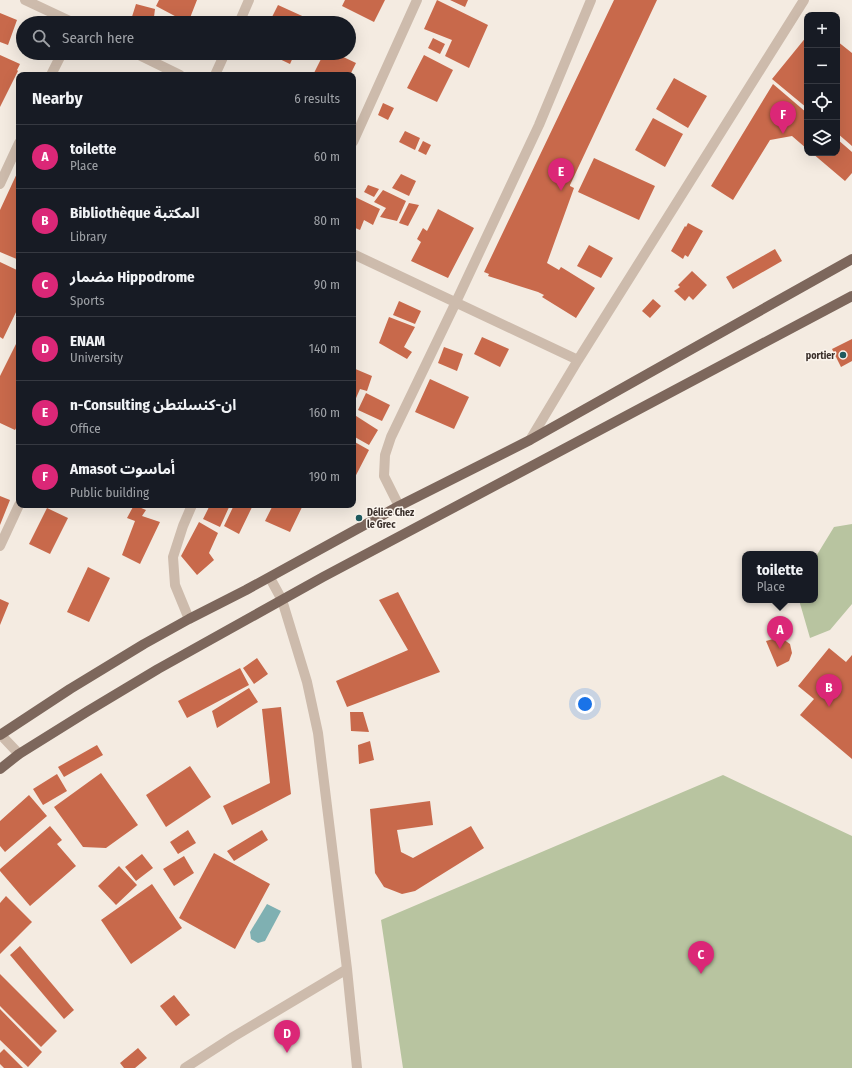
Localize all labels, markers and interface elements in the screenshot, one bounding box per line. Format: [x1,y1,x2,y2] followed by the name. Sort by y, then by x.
[804,12,840,156] map controls
[804,12,840,48] button: +
[16,16,356,60] search box
[30,27,52,49] icon: search
[62,29,134,47] text: Search here
[804,48,840,84] button: −
[804,84,840,120] button: locate
[32,88,83,109] text: Nearby
[294,91,340,106] text: 6 results
[770,101,796,134] pin: F
[804,120,840,156] button: layers
[70,140,116,158] text: toilette
[41,149,49,164] text: A
[314,149,340,164] text: 60 m
[70,158,98,173] text: Place
[548,158,574,191] pin: E
[70,204,200,222] text: Bibliothèque المكتبة
[41,213,49,228] text: B
[314,213,340,228] text: 80 m
[70,229,107,244] text: Library
[70,268,195,286] text: مضمار Hippodrome
[42,277,48,292] text: C
[314,277,340,292] text: 90 m
[70,293,105,308] text: Sports
[70,332,105,350] text: ENAM
[41,341,49,356] text: D
[309,341,340,356] text: 140 m
[70,350,123,365] text: University
[806,350,835,362] place label: portier
[838,350,848,360] marker: portier
[70,396,236,414] text: n-Consulting ان-كنسلتطن
[42,405,48,420] text: E
[309,405,340,420] text: 160 m
[70,421,101,436] text: Office
[70,460,175,478] text: Amasot أماسوت
[42,469,48,484] text: F
[309,469,340,484] text: 190 m
[70,485,149,500] text: Public building
[367,506,415,531] place label: Délice Chez le Grec
[354,513,364,523] marker: Délice Chez le Grec
[742,551,818,603] popup
[757,561,803,579] text: toilette
[757,579,785,594] text: Place
[767,616,793,649] pin: A
[816,674,842,707] pin: B
[575,694,595,714] your location
[688,941,714,974] pin: C
[274,1020,300,1053] pin: D

